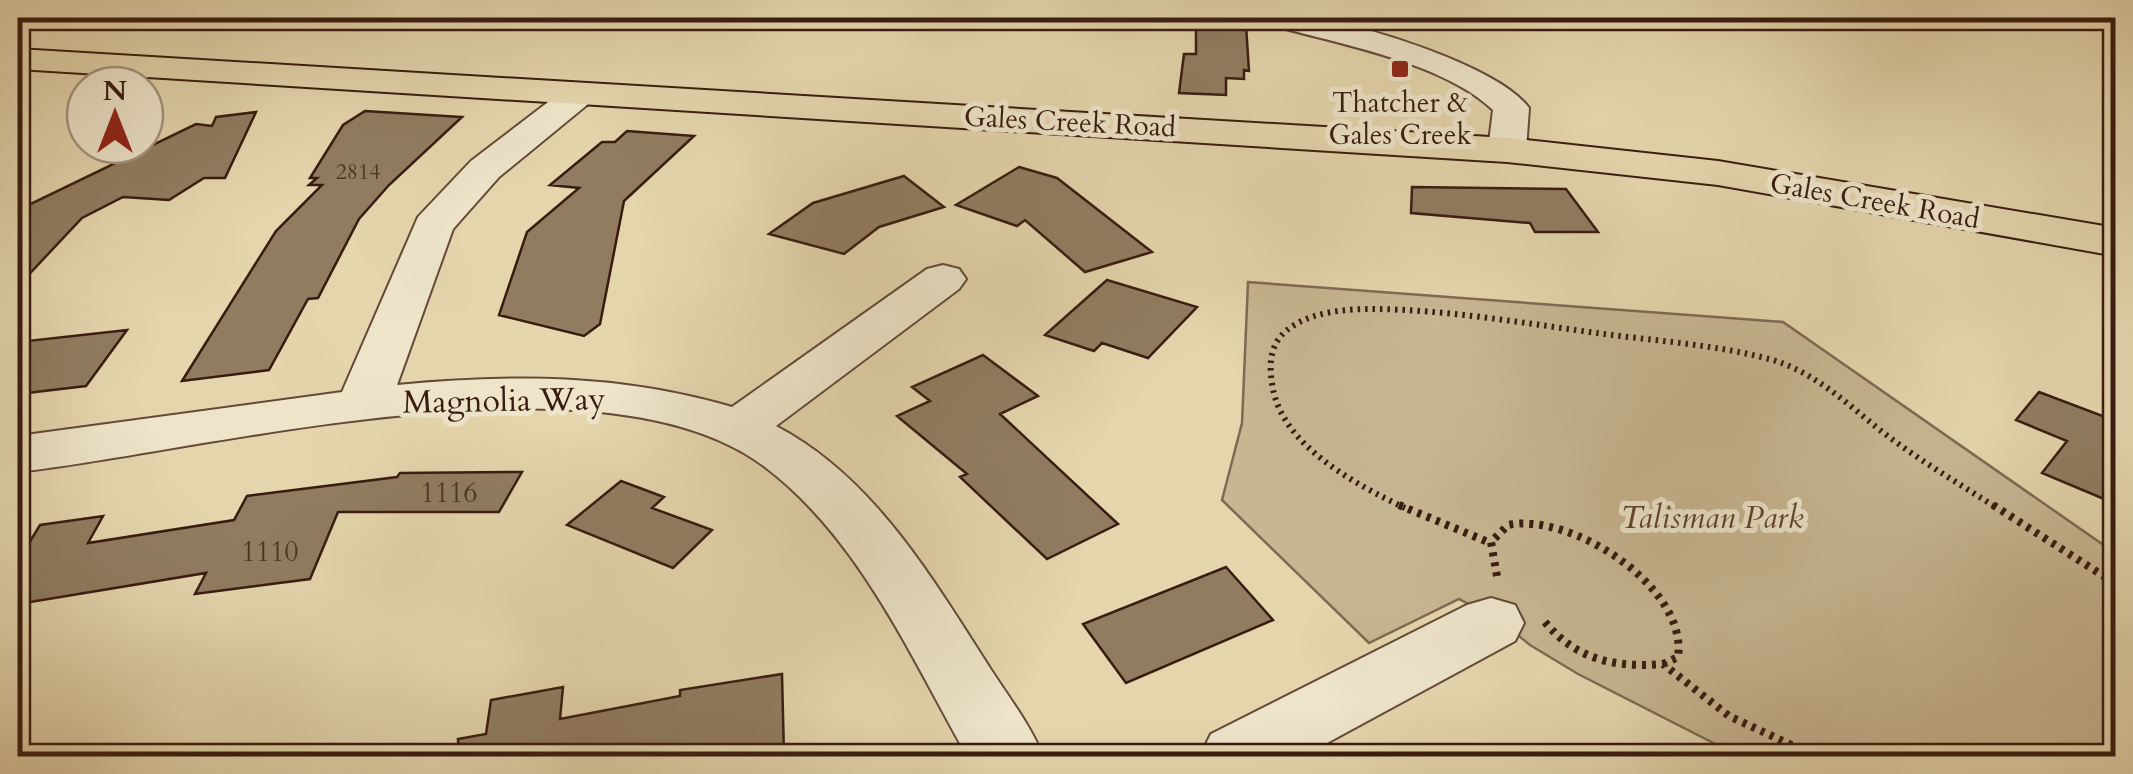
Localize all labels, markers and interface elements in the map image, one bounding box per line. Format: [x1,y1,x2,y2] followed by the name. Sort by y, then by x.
[1389,58,1411,80] marker: Thatcher & Gales Creek
[65,65,165,165] north arrow
[103,72,127,110] text: N
[1328,84,1472,154] place label: Thatcher & Gales Creek
[963,97,1177,147] street label: Gales Creek Road
[335,157,381,187] house number: 2814
[1767,164,1983,238] street label: Gales Creek Road
[402,377,606,425] street label: Magnolia Way
[420,474,478,512] house number: 1116
[1620,496,1804,540] park label: Talisman Park
[241,533,299,571] house number: 1110

